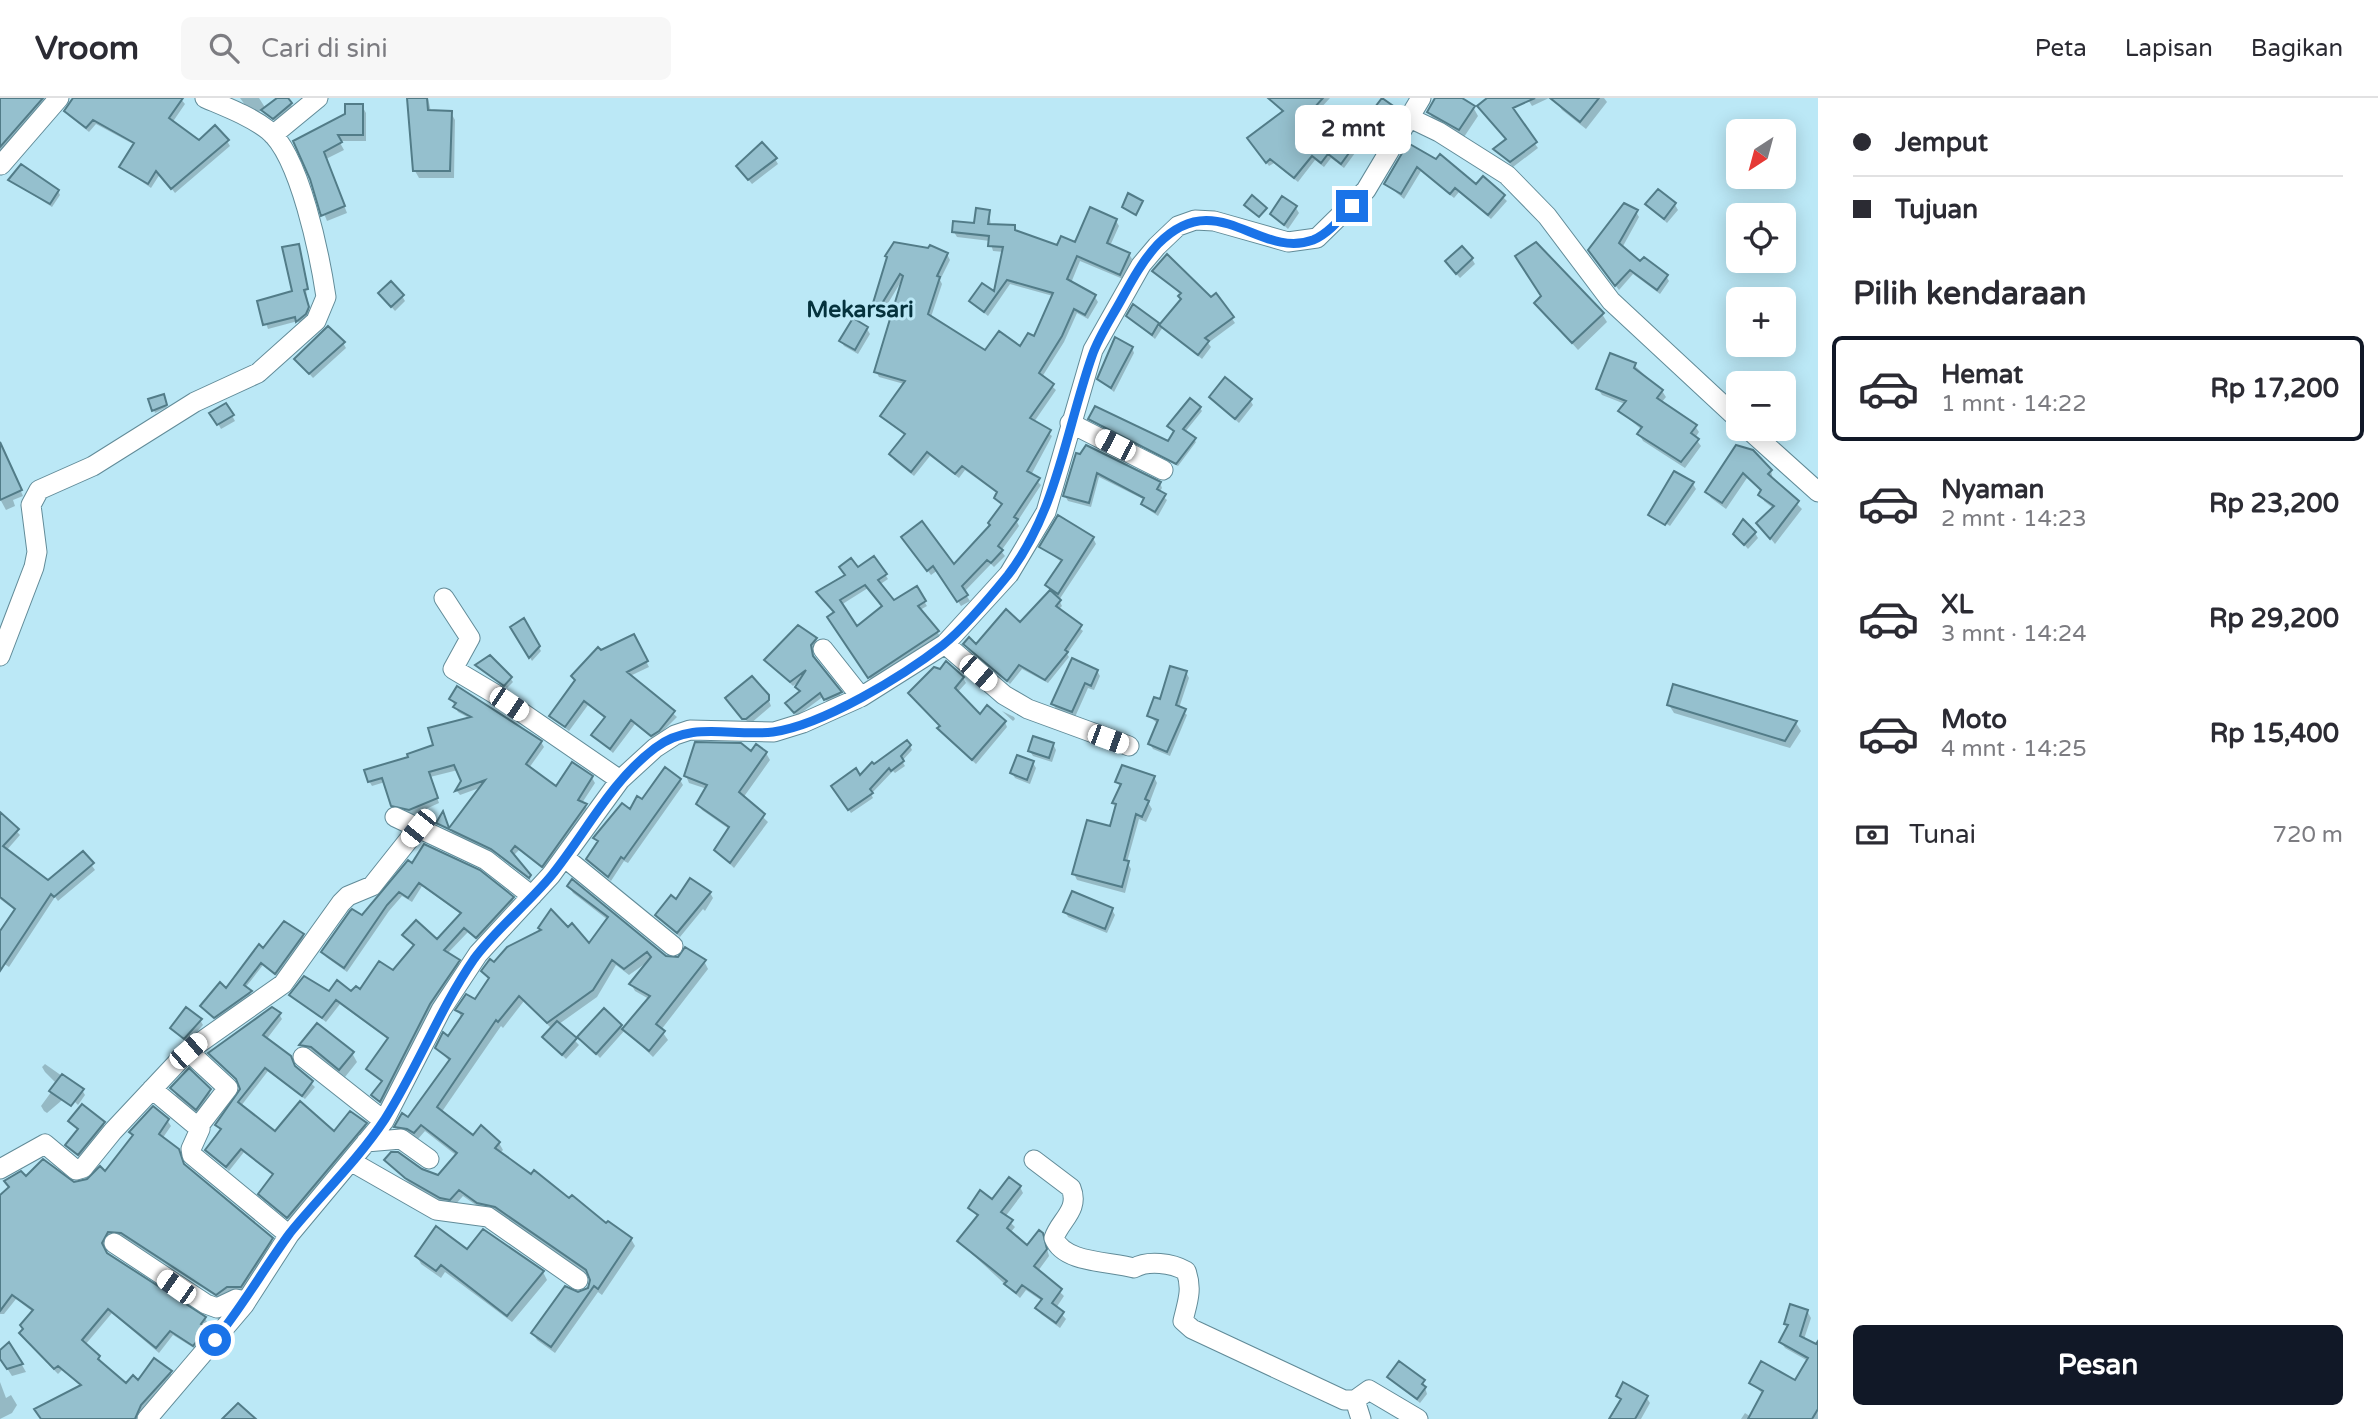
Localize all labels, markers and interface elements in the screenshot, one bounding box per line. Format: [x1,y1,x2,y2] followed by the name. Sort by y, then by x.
[181,17,671,80] search box
[35,29,139,68] text: Vroom
[205,29,243,67] icon: search
[261,33,388,64] text: Cari di sini
[2035,34,2087,63] text: Peta
[2125,34,2213,63] text: Lapisan
[2251,34,2343,63] text: Bagikan
[1294,105,1410,154] callout: 2 mnt
[1321,115,1385,143] text: 2 mnt
[1726,119,1796,189] north arrow
[1726,119,1796,441] map controls
[1895,127,1988,158] text: Jemput
[1336,190,1368,222] route end
[1895,194,1978,225] text: Tujuan
[1726,203,1796,273] button: locate
[1853,275,2087,313] text: Pilih kendaraan
[1726,287,1796,357] button: +
[806,296,914,324] district label: Mekarsari
[1857,357,1920,420] icon: car
[1941,359,2023,390] text: Hemat
[1726,371,1796,441] button: −
[2210,373,2339,404] text: Rp 17,200
[1941,390,2087,418] text: 1 mnt · 14:22
[1092,426,1139,464] car
[1857,472,1920,535] icon: car
[1941,474,2044,505] text: Nyaman
[2209,488,2339,519] text: Rp 23,200
[1941,505,2087,533] text: 2 mnt · 14:23
[1857,587,1920,650] icon: car
[1941,589,1973,620] text: XL
[2209,603,2339,634] text: Rp 29,200
[1941,620,2087,648] text: 3 mnt · 14:24
[956,651,1001,695] car
[486,684,533,724] car
[1857,702,1920,765] icon: car
[1941,704,2007,735] text: Moto
[2210,718,2339,749] text: Rp 15,400
[1085,722,1132,756] car
[1941,735,2087,763] text: 4 mnt · 14:25
[397,805,440,851] car
[1853,816,1891,854] icon: cash
[1909,819,1976,850] text: Tunai
[2273,821,2343,849] text: 720 m
[166,1029,211,1073] car
[153,1266,200,1308] car
[199,1324,231,1356] route start
[1853,1325,2343,1405] button: Pesan

